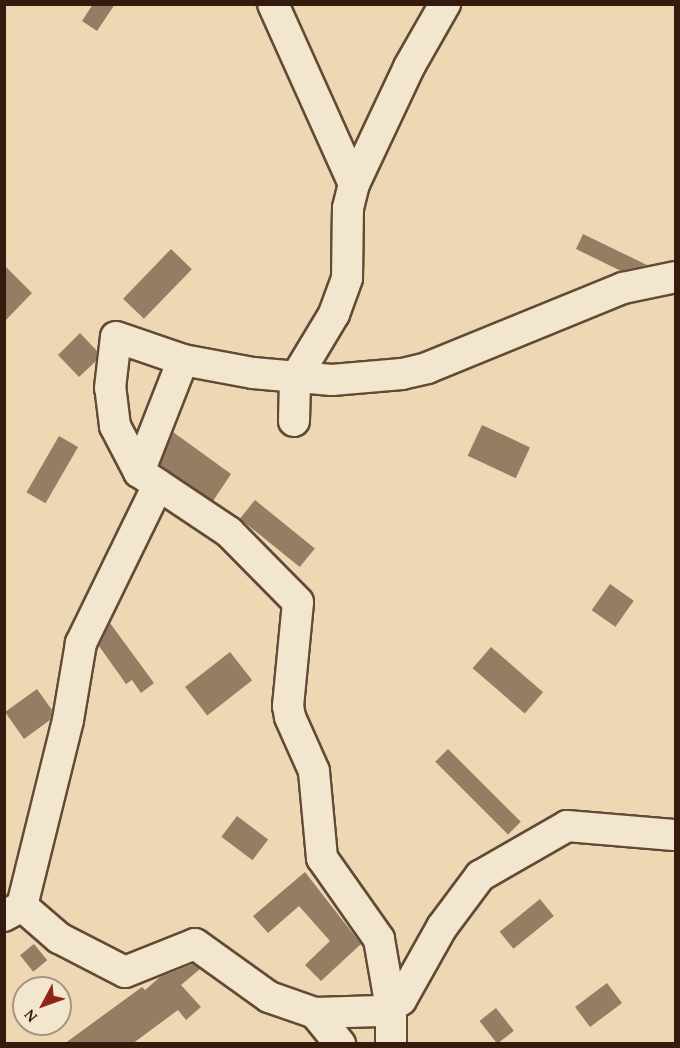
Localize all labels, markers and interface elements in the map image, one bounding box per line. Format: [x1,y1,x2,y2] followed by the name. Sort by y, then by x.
[12,976,72,1036] north arrow
[17,1005,42,1028] text: N

